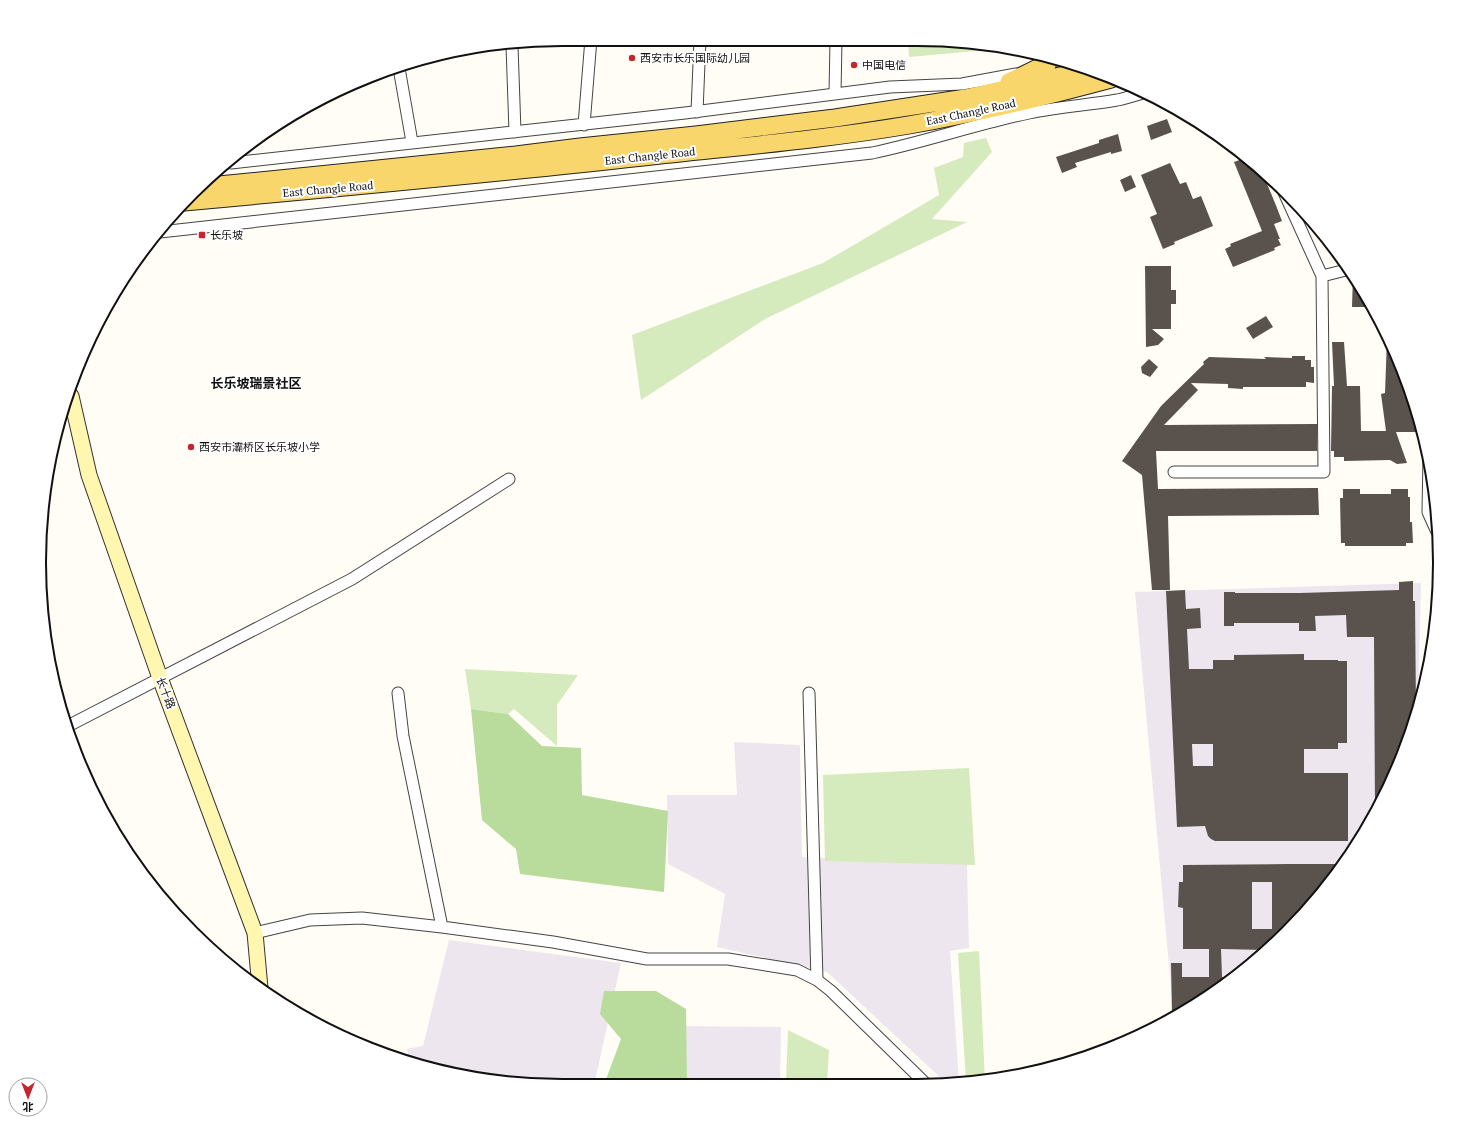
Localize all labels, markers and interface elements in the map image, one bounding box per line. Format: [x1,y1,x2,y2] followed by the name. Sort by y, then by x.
[640,51,750,65] place label: 西安市长乐国际幼儿园
[627,53,637,63] marker: 西安市长乐国际幼儿园
[862,58,906,72] place label: 中国电信
[849,60,859,70] marker: 中国电信
[925,96,1017,128] street label: East Changle Road
[604,144,696,168] street label: East Changle Road
[282,178,374,200] street label: East Changle Road
[210,228,243,242] place label: 长乐坡
[197,230,207,240] marker: 长乐坡
[210,374,302,392] district label: 长乐坡瑞景社区
[199,440,320,454] place label: 西安市灞桥区长乐坡小学
[186,442,196,452] marker: 西安市灞桥区长乐坡小学
[154,675,178,711] street label: 长十路
[8,1077,48,1117] north arrow
[23,1100,34,1114] text: 北

